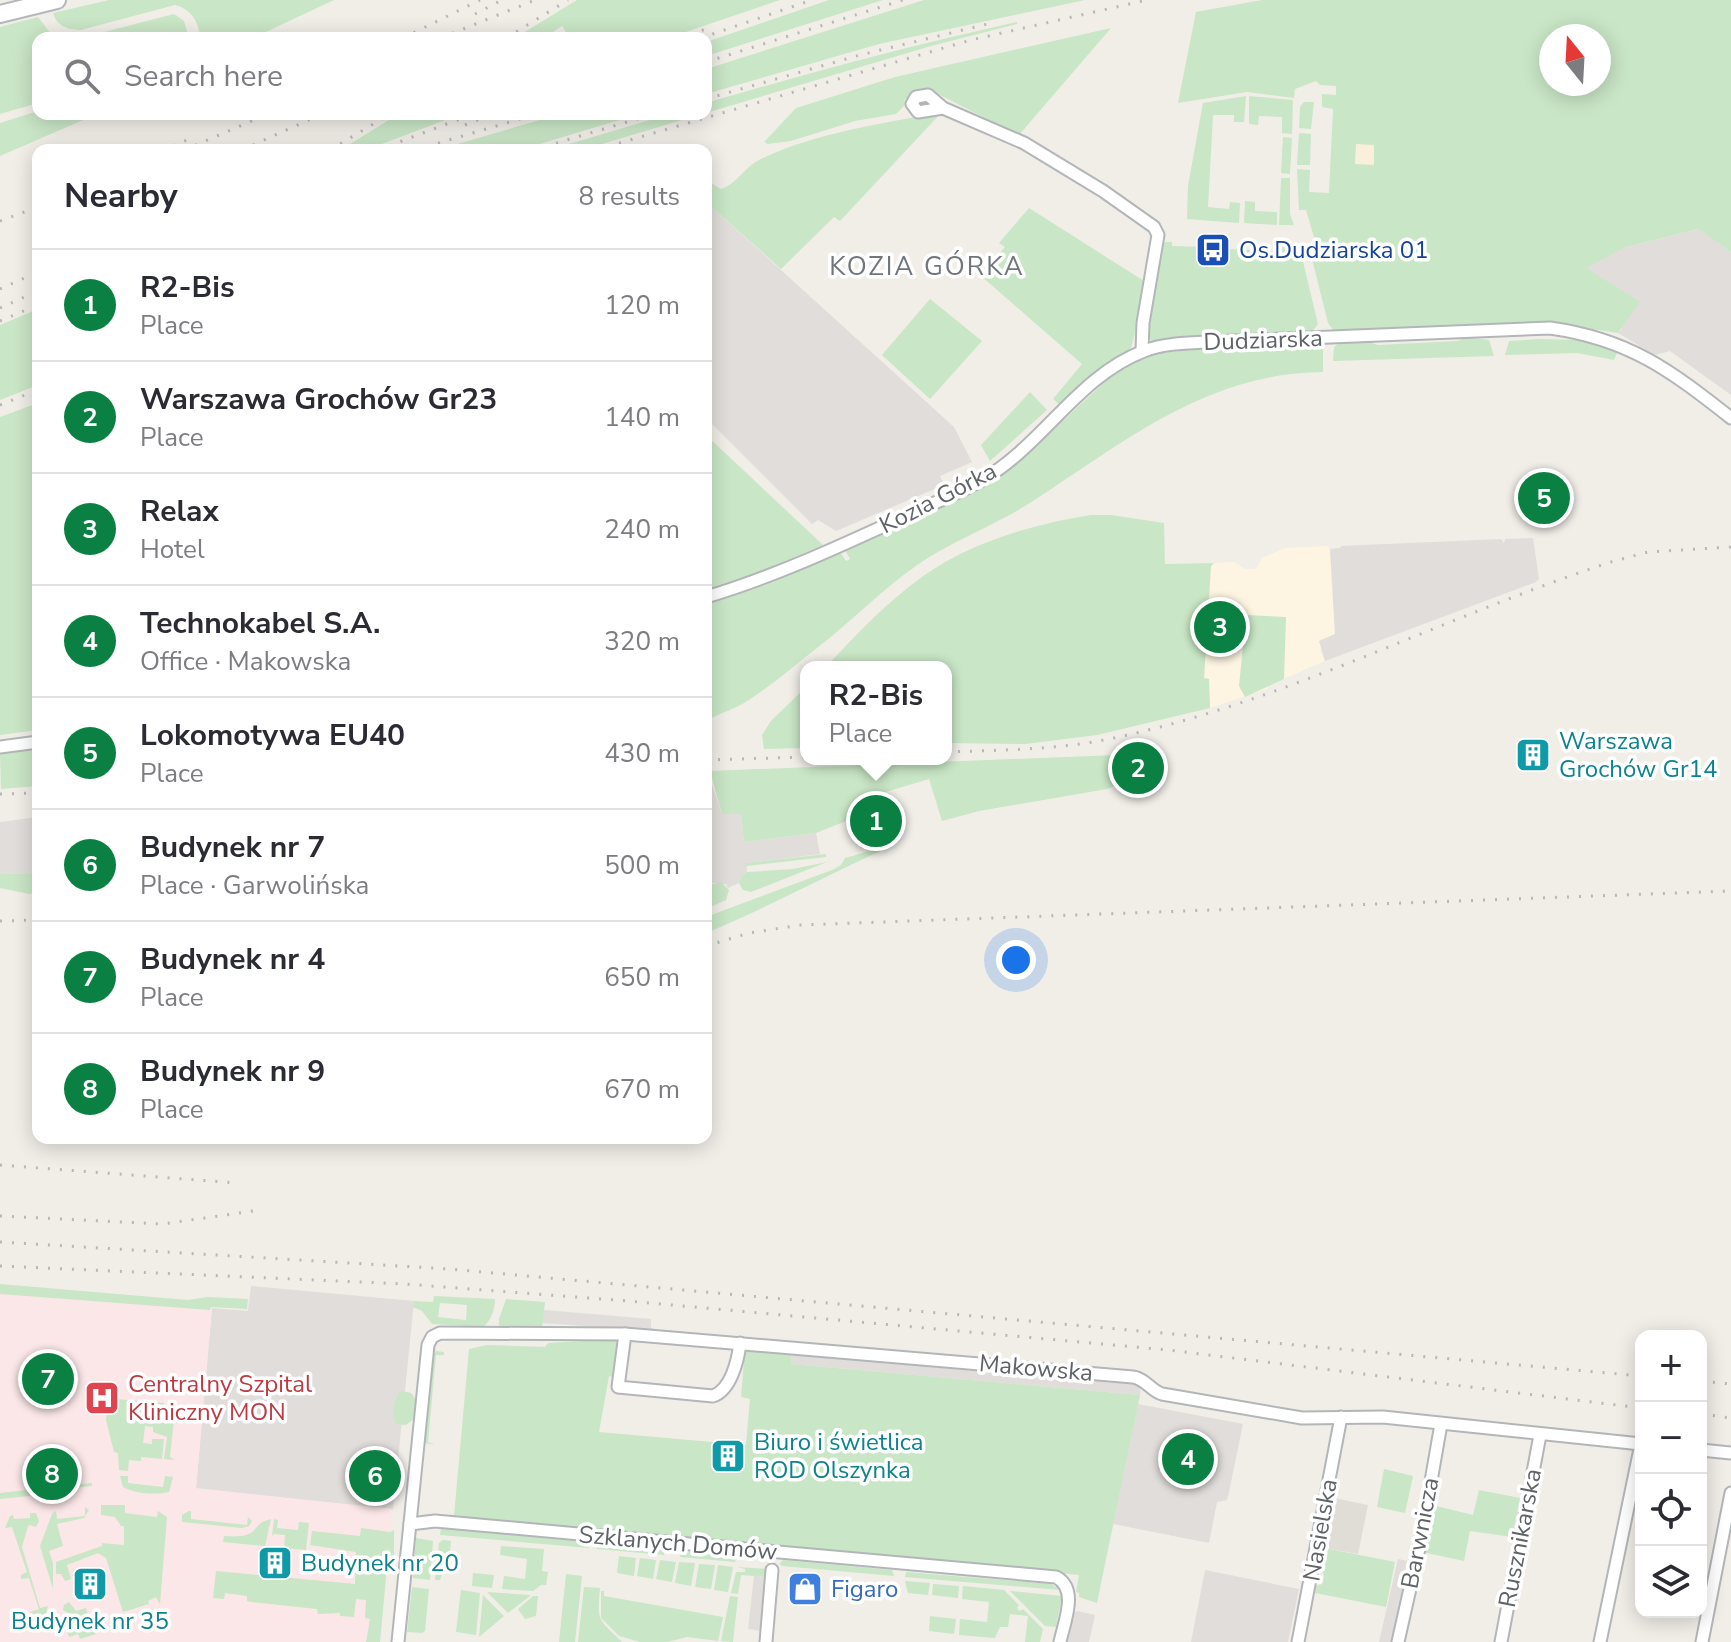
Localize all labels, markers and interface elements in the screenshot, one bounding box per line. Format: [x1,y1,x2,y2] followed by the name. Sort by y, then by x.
[1539,24,1611,96] north arrow
[32,32,712,120] search box
[60,54,104,98] icon: search
[124,56,283,97] text: Search here
[64,173,178,219] text: Nearby
[579,179,680,214] text: 8 results
[1194,231,1232,269] bus stop icon: Os.Dudziarska 01
[1239,234,1429,266] place label: Os.Dudziarska 01
[829,249,1025,284] district label: KOZIA GÓRKA
[140,267,235,308] text: R2-Bis
[82,288,98,323] text: 1
[604,288,680,323] text: 120 m
[140,308,204,343] text: Place
[1203,322,1323,358] street label: Dudziarska
[140,379,497,420] text: Warszawa Grochów Gr23
[82,400,98,435] text: 2
[604,400,680,435] text: 140 m
[140,420,204,455] text: Place
[874,455,1002,541] street label: Kozia Górka
[1518,468,1570,528] pin: 5
[140,491,219,532] text: Relax
[82,512,98,547] text: 3
[604,512,680,547] text: 240 m
[140,532,205,567] text: Hotel
[1194,597,1246,657] pin: 3
[140,603,380,644] text: Technokabel S.A.
[82,624,98,659] text: 4
[604,624,680,659] text: 320 m
[140,644,351,679] text: Office · Makowska
[800,661,952,765] popup
[829,675,923,716] text: R2-Bis
[140,715,405,756] text: Lokomotywa EU40
[829,716,892,751] text: Place
[1559,725,1717,785] place label: Warszawa Grochów Gr14
[82,736,98,771] text: 5
[604,736,680,771] text: 430 m
[1514,736,1552,774] building icon: Warszawa Grochów Gr14
[1112,738,1164,798] pin: 2
[140,756,204,791] text: Place
[850,791,902,851] pin: 1
[140,827,325,868] text: Budynek nr 7
[82,848,98,883] text: 6
[604,848,680,883] text: 500 m
[140,868,369,903] text: Place · Garwolińska
[140,939,325,980] text: Budynek nr 4
[996,940,1036,980] your location
[82,960,98,995] text: 7
[604,960,680,995] text: 650 m
[140,980,204,1015] text: Place
[140,1051,325,1092] text: Budynek nr 9
[82,1072,98,1107] text: 8
[604,1072,680,1107] text: 670 m
[140,1092,204,1127] text: Place
[1635,1330,1707,1618] map controls
[1635,1330,1707,1402] button: +
[978,1347,1094,1389] street label: Makowska
[22,1349,74,1409] pin: 7
[128,1368,312,1428] place label: Centralny Szpital Kliniczny MON
[83,1379,121,1417] hospital icon: Centralny Szpital Kliniczny MON
[1635,1402,1707,1474] button: −
[754,1426,924,1486] place label: Biuro i świetlica ROD Olszynka
[1162,1429,1214,1489] pin: 4
[709,1437,747,1475] building icon: Biuro i świetlica ROD Olszynka
[26,1444,78,1504] pin: 8
[349,1446,401,1506] pin: 6
[1491,1466,1549,1610] street label: Rusznikarska
[1635,1474,1707,1546] button: locate
[1394,1475,1446,1591] street label: Barwnicza
[1295,1476,1345,1584] street label: Nasielska
[577,1518,779,1568] street label: Szklanych Domów
[256,1544,294,1582] building icon: Budynek nr 20
[1635,1546,1707,1618] button: layers
[301,1547,459,1579] place label: Budynek nr 20
[71,1565,109,1603] building icon: Budynek nr 35
[786,1570,824,1608] shop icon: Figaro
[831,1573,898,1605] place label: Figaro
[11,1605,169,1637] place label: Budynek nr 35

